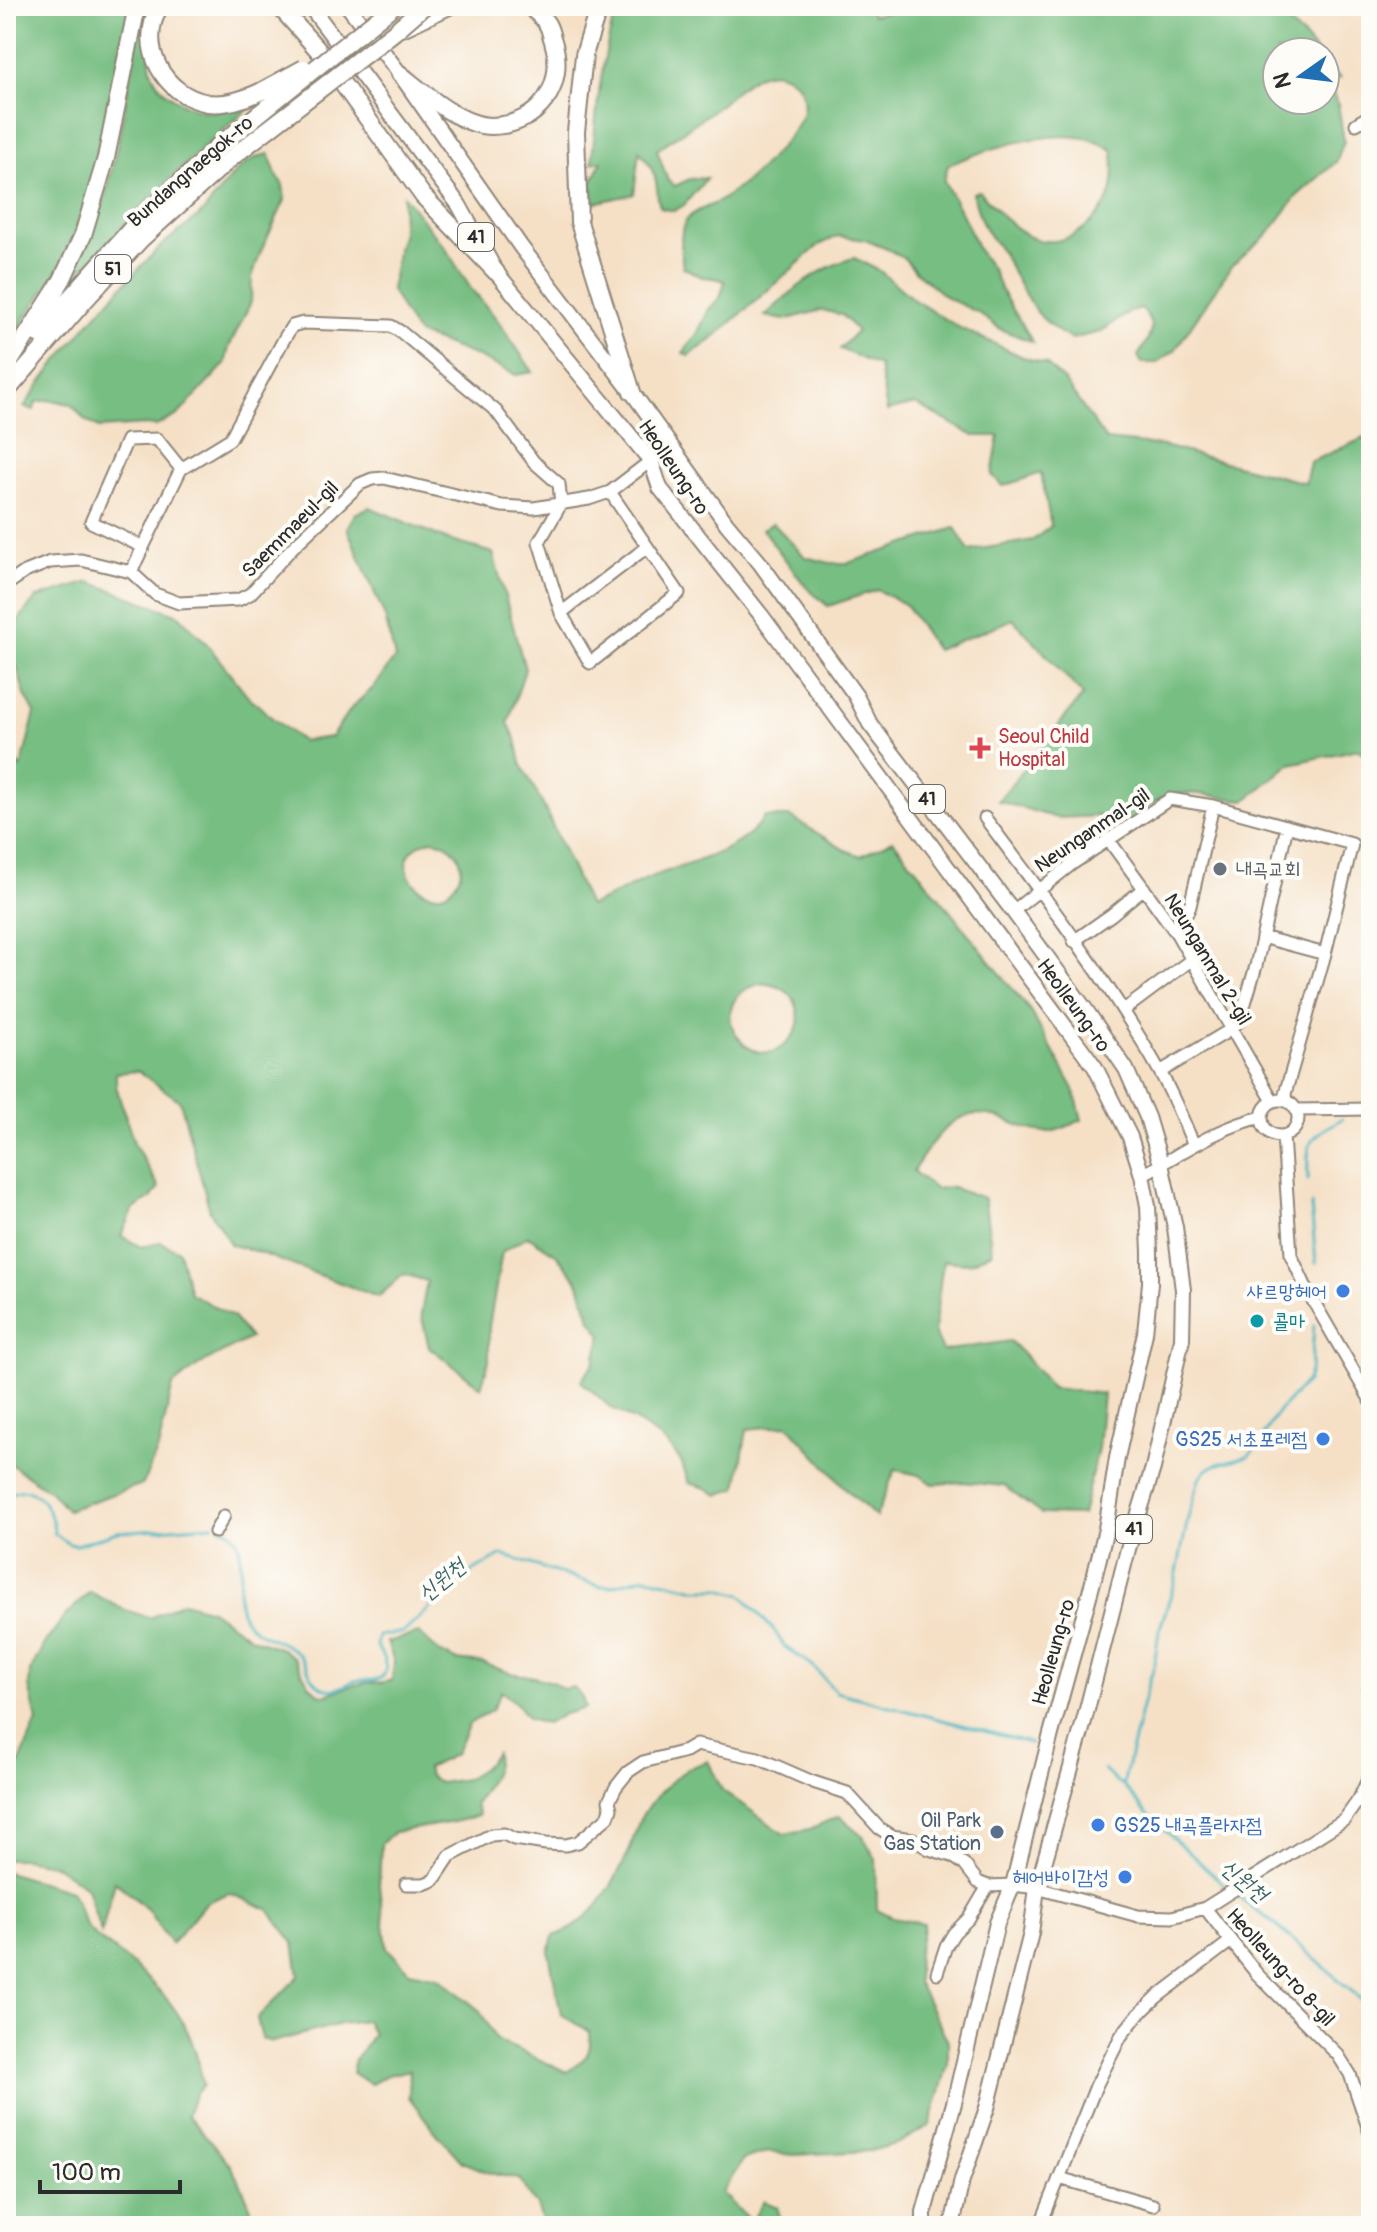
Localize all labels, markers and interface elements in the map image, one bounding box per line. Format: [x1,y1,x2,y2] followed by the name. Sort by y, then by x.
[1261,36,1341,116] north arrow
[1267,70,1298,91] text: N
[122,110,258,233] street label: Bundangnaegok-ro
[458,223,494,251] road number: 41
[95,255,131,283] road number: 51
[633,415,715,520] street label: Heolleung-ro
[237,476,344,583] street label: Saemmaeul-gil
[998,724,1089,772] place label: Seoul Child Hospital
[969,737,991,759] marker: Seoul Child Hospital
[1030,783,1155,878] street label: Neunganmal-gil
[909,785,945,813] road number: 41
[1236,857,1300,882] place label: 내곡교회
[1211,860,1229,878] marker: 내곡교회
[1158,889,1257,1030] street label: Neunganmal 2-gil
[1031,954,1116,1057] street label: Heolleung-ro
[1247,1279,1327,1304] place label: 샤르망헤어
[1334,1282,1352,1300] marker: 샤르망헤어
[1273,1309,1305,1334] place label: 콜마
[1248,1312,1266,1330] marker: 콜마
[1175,1427,1307,1452] place label: GS25 서초포레점
[1314,1430,1332,1448] marker: GS25 서초포레점
[1116,1515,1152,1543] road number: 41
[412,1551,473,1607] water label: 신원천
[1026,1596,1081,1708] street label: Heolleung-ro
[883,1808,982,1856] place label: Oil Park Gas Station
[1114,1813,1262,1838] place label: GS25 내곡플라자점
[1089,1816,1107,1834] marker: GS25 내곡플라자점
[988,1823,1006,1841] marker: Oil Park Gas Station
[1215,1853,1275,1910] water label: 신원천
[1012,1865,1109,1890] place label: 헤어바이감성
[1116,1868,1134,1886] marker: 헤어바이감성
[1221,1903,1340,2032] street label: Heolleung-ro 8-gil
[40,2144,180,2194] scale bar
[52,2158,121,2187] text: 100 m

